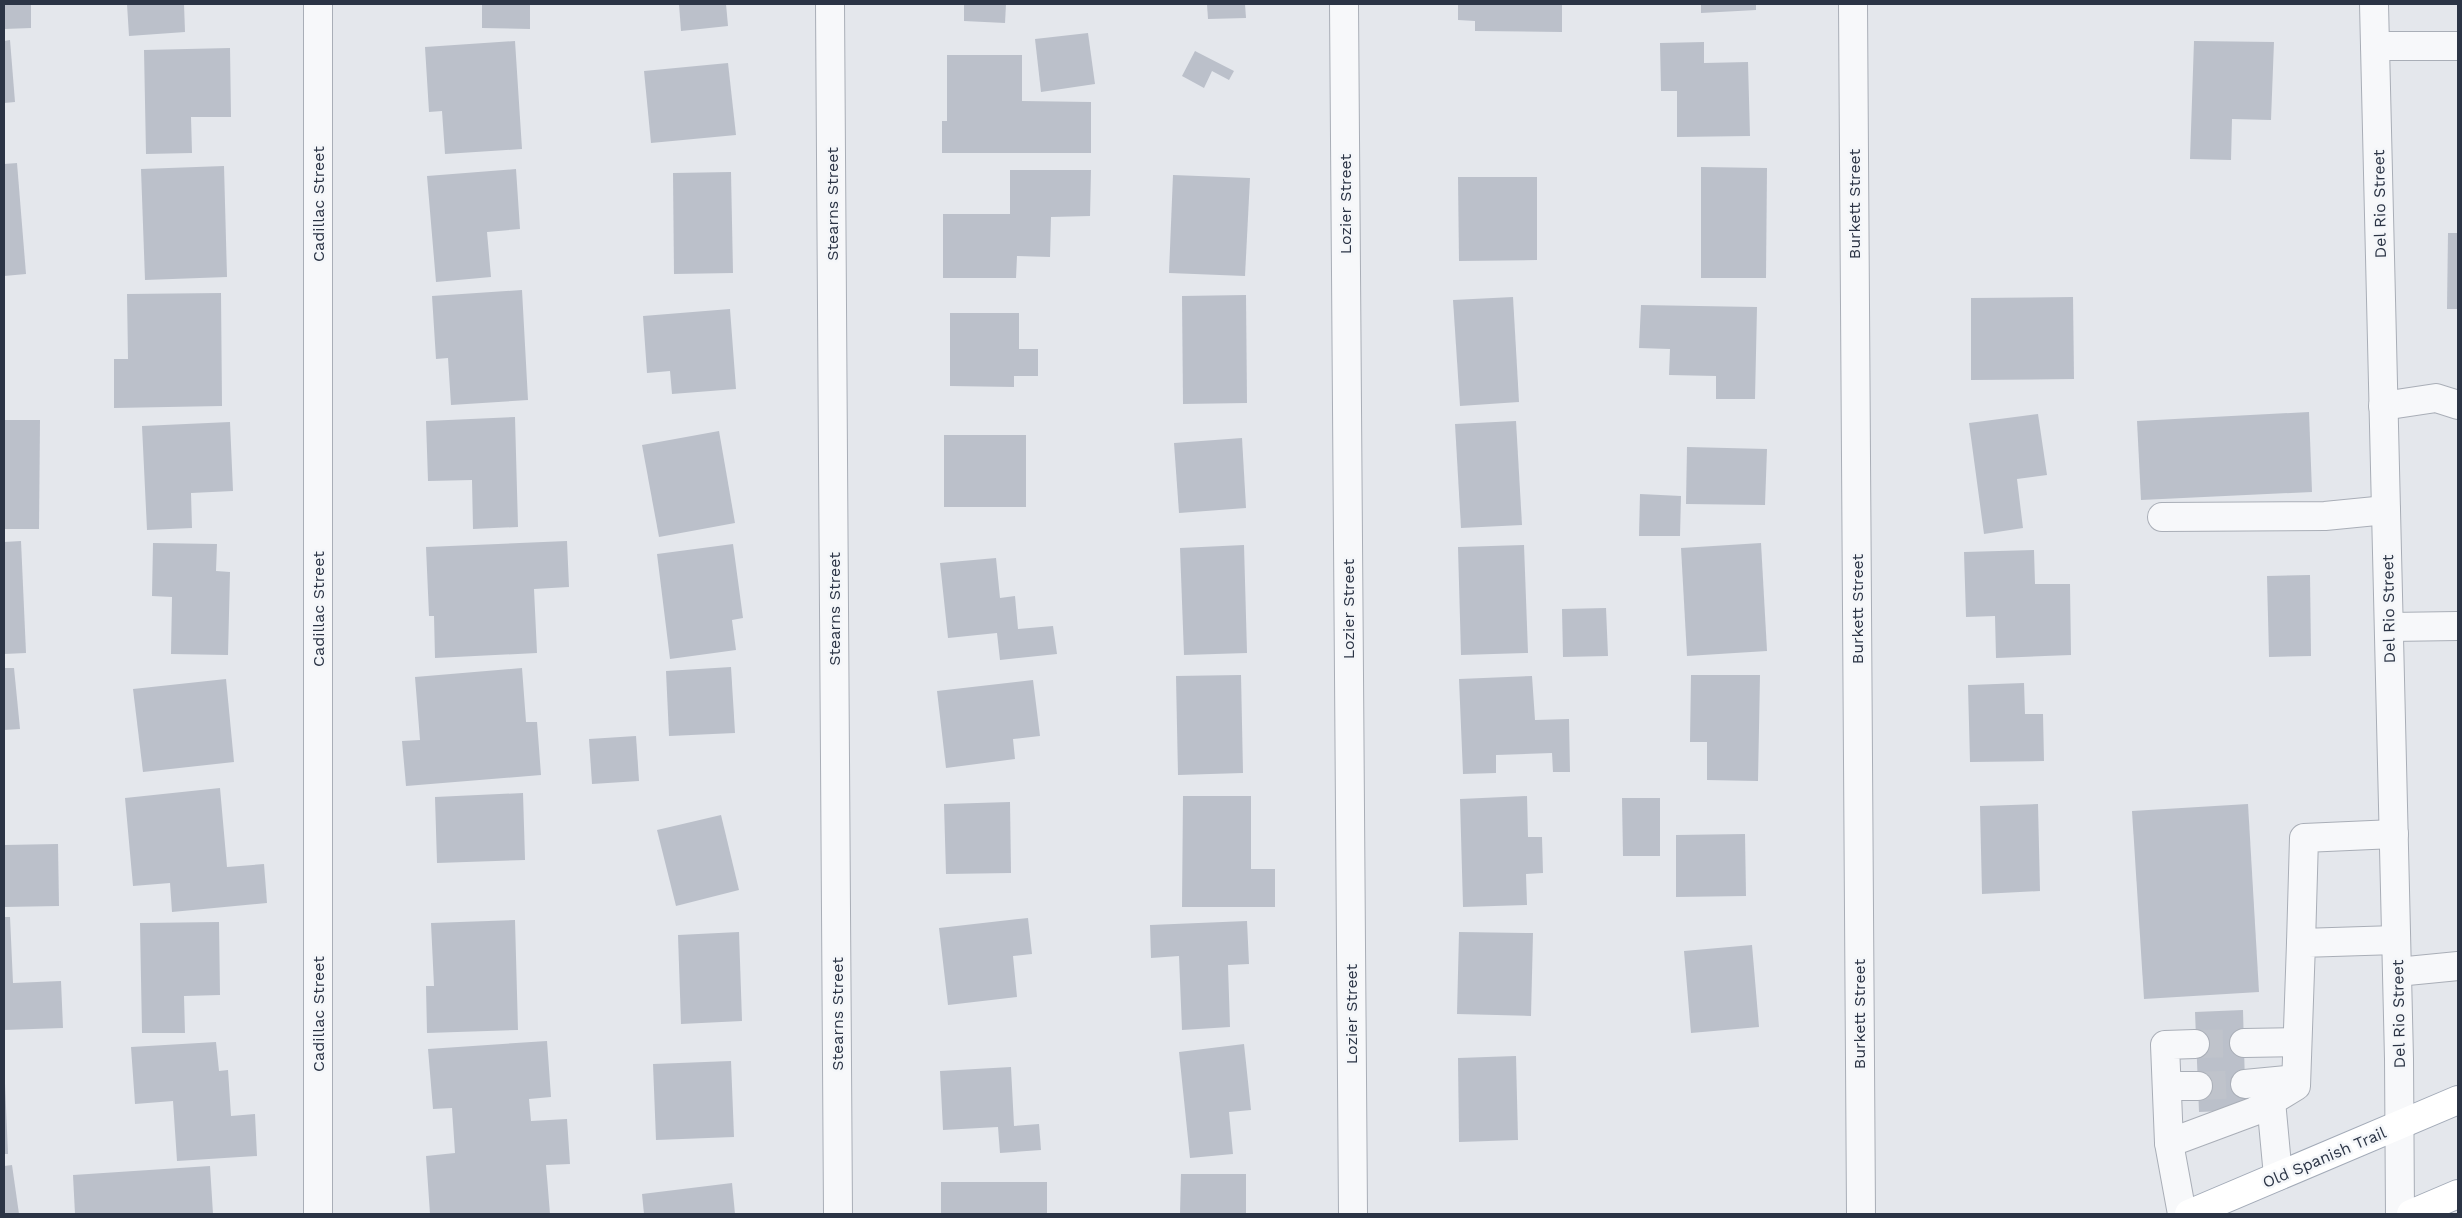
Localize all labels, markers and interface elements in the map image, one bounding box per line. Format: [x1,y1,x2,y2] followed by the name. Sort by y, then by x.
[309,146,328,262] street label: Cadillac Street
[823,147,842,261] street label: Stearns Street
[1845,148,1864,259] street label: Burkett Street
[2369,149,2390,258] street label: Del Rio Street
[1336,153,1355,254] street label: Lozier Street
[309,551,328,667] street label: Cadillac Street
[825,552,844,666] street label: Stearns Street
[1848,553,1867,664] street label: Burkett Street
[2378,554,2399,663] street label: Del Rio Street
[1339,558,1358,659] street label: Lozier Street
[309,956,328,1072] street label: Cadillac Street
[828,957,847,1071] street label: Stearns Street
[1850,958,1869,1069] street label: Burkett Street
[2388,959,2409,1068] street label: Del Rio Street
[1342,963,1361,1064] street label: Lozier Street
[2260,1123,2389,1192] street label: Old Spanish Trail

